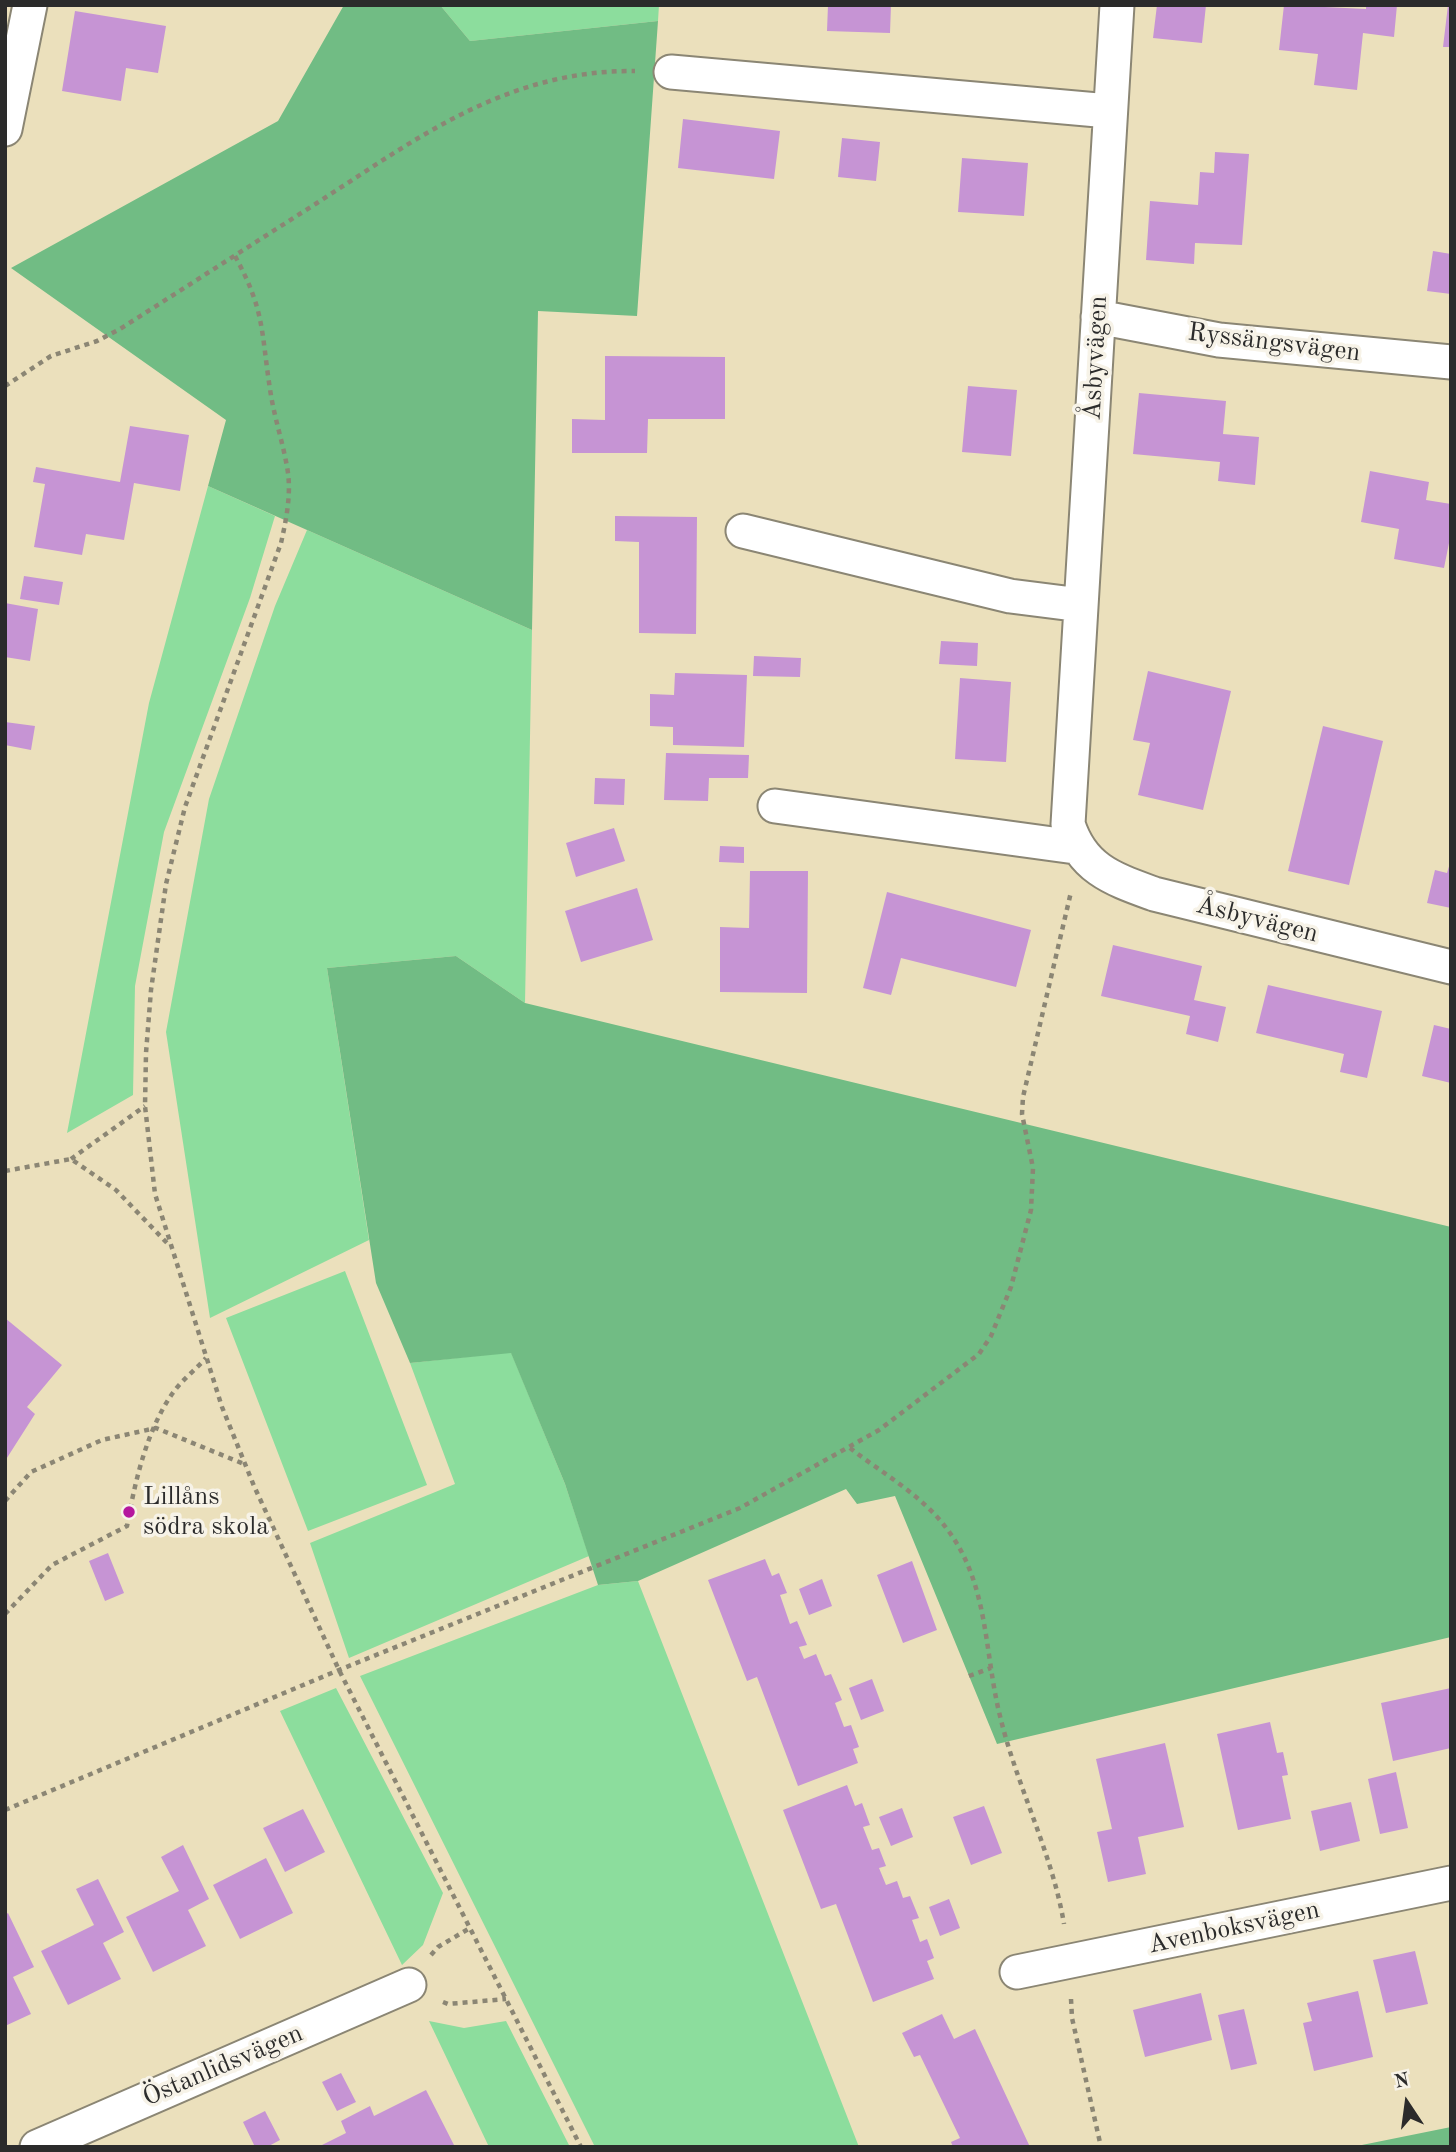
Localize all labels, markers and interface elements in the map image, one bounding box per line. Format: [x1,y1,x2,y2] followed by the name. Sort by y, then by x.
[1077,295,1115,421] street label: Åsbyvägen
[1186,317,1362,369] street label: Ryssängsvägen
[1193,890,1321,950] street label: Åsbyvägen
[143,1481,269,1542] place label: Lillåns södra skola
[121,1504,137,1520] marker: Lillåns södra skola
[1145,1895,1323,1961] street label: Avenboksvägen
[138,2018,308,2114] street label: Östanlidsvägen
[1372,2068,1442,2138] north arrow
[1393,2071,1411,2093] text: N

